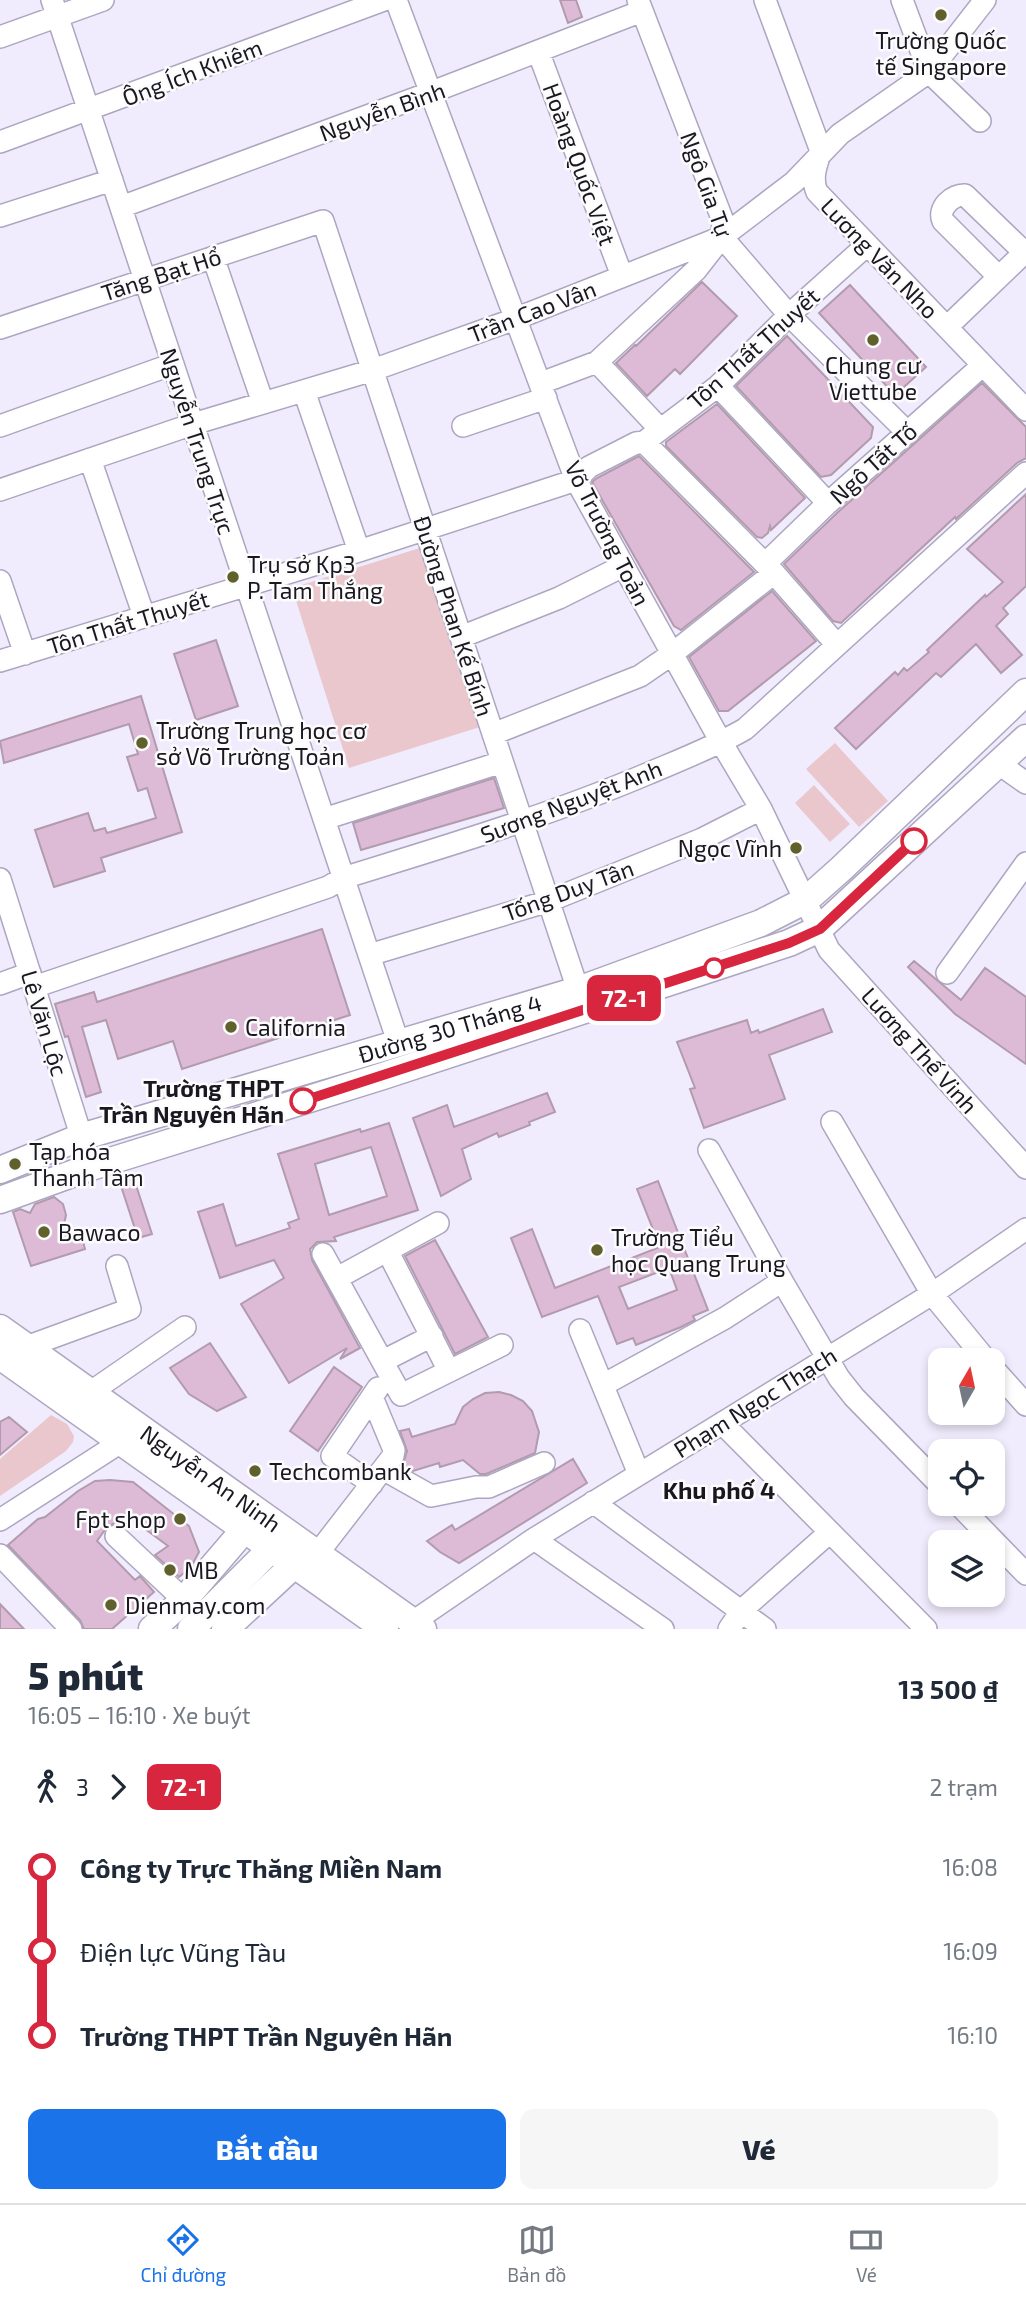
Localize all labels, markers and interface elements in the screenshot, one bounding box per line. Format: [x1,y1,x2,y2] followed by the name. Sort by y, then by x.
[933,7,949,23] marker: Trường Quốc tế Singapore
[875,26,1007,80] place label: Trường Quốc tế Singapore
[118,32,266,112] street label: Ông Ích Khiêm
[315,75,449,147] street label: Nguyễn Bình
[538,79,622,249] street label: Hoàng Quốc Việt
[675,128,739,241] street label: Ngô Gia Tự
[815,192,945,324] street label: Lương Văn Nho
[98,241,224,307] street label: Tăng Bạt Hổ
[464,274,600,348] street label: Trần Cao Vân
[681,281,825,414] street label: Tôn Thất Thuyết
[865,332,881,348] marker: Chung cư Viettube
[155,344,241,538] street label: Nguyễn Trung Trực
[825,351,922,405] place label: Chung cư Viettube
[824,417,922,509] street label: Ngô Tất Tố
[559,456,657,610] street label: Võ Trường Toản
[408,512,500,720] street label: Đường Phan Kế Bính
[247,550,383,604] place label: Trụ sở Kp3 P. Tam Thắng
[225,569,241,585] marker: Trụ sở Kp3 P. Tam Thắng
[44,584,212,660] street label: Tôn Thất Thuyết
[156,716,367,770] place label: Trường Trung học cơ sở Võ Trường Toản
[134,735,150,751] marker: Trường Trung học cơ sở Võ Trường Toản
[476,753,666,849] street label: Sương Nguyệt Anh
[901,828,927,854] unlabelled marker
[678,834,782,862] place label: Ngọc Vĩnh
[788,840,804,856] marker: Ngọc Vĩnh
[499,853,637,927] street label: Tống Duy Tân
[704,958,724,978] unlabelled marker
[16,967,74,1079] street label: Lê Văn Lộc
[575,975,673,1021] line badge: 72-1
[856,981,984,1119] street label: Lương Thế Vinh
[601,983,647,1012] text: 72-1
[355,988,545,1068] street label: Đường 30 Tháng 4
[245,1013,346,1041] place label: California
[223,1019,239,1035] marker: California
[99,1074,284,1128] place label: Trường THPT Trần Nguyên Hãn
[290,1088,316,1114] marker: Trường THPT Trần Nguyên Hãn
[29,1137,144,1191] place label: Tạp hóa Thanh Tâm
[7,1156,23,1172] marker: Tạp hóa Thanh Tâm
[58,1218,141,1246] place label: Bawaco
[611,1223,786,1277] place label: Trường Tiểu học Quang Trung
[36,1224,52,1240] marker: Bawaco
[589,1242,605,1258] marker: Trường Tiểu học Quang Trung
[668,1341,842,1463] street label: Phạm Ngọc Thạch
[928,1348,1004,1424] north arrow
[928,1348,1005,1607] map controls
[135,1419,287,1538] street label: Nguyễn An Ninh
[928,1439,1005,1516] button: locate
[269,1457,412,1485] place label: Techcombank
[247,1463,263,1479] marker: Techcombank
[663,1475,775,1504] district label: Khu phố 4
[75,1505,166,1533] place label: Fpt shop
[172,1511,188,1527] marker: Fpt shop
[928,1530,1005,1607] button: layers
[184,1556,218,1584] place label: MB
[162,1562,178,1578] marker: MB
[125,1591,265,1619] place label: Dienmay.com
[103,1597,119,1613] marker: Dienmay.com
[28,1652,143,1698] text: 5 phút
[898,1673,998,1704] text: 13 500 ₫
[28,1701,251,1729] text: 16:05 – 16:10 · Xe buýt
[28,1768,66,1806] icon: walk
[99,1768,137,1806] icon: forward
[161,1772,207,1801] text: 72-1
[76,1773,89,1801] text: 3
[930,1773,998,1801] text: 2 trạm
[80,1852,442,1883] text: Công ty Trực Thăng Miền Nam
[942,1853,998,1881] text: 16:08
[80,1936,286,1967] text: Điện lực Vũng Tàu
[943,1937,998,1965] text: 16:09
[80,2020,452,2051] text: Trường THPT Trần Nguyên Hãn
[947,2021,998,2049] text: 16:10
[28,2109,506,2189] button: Bắt đầu
[520,2109,998,2189] button: Vé
[141,2221,226,2286] tab: Chỉ đường
[507,2221,566,2286] tab: Bản đồ
[847,2221,885,2286] tab: Vé

